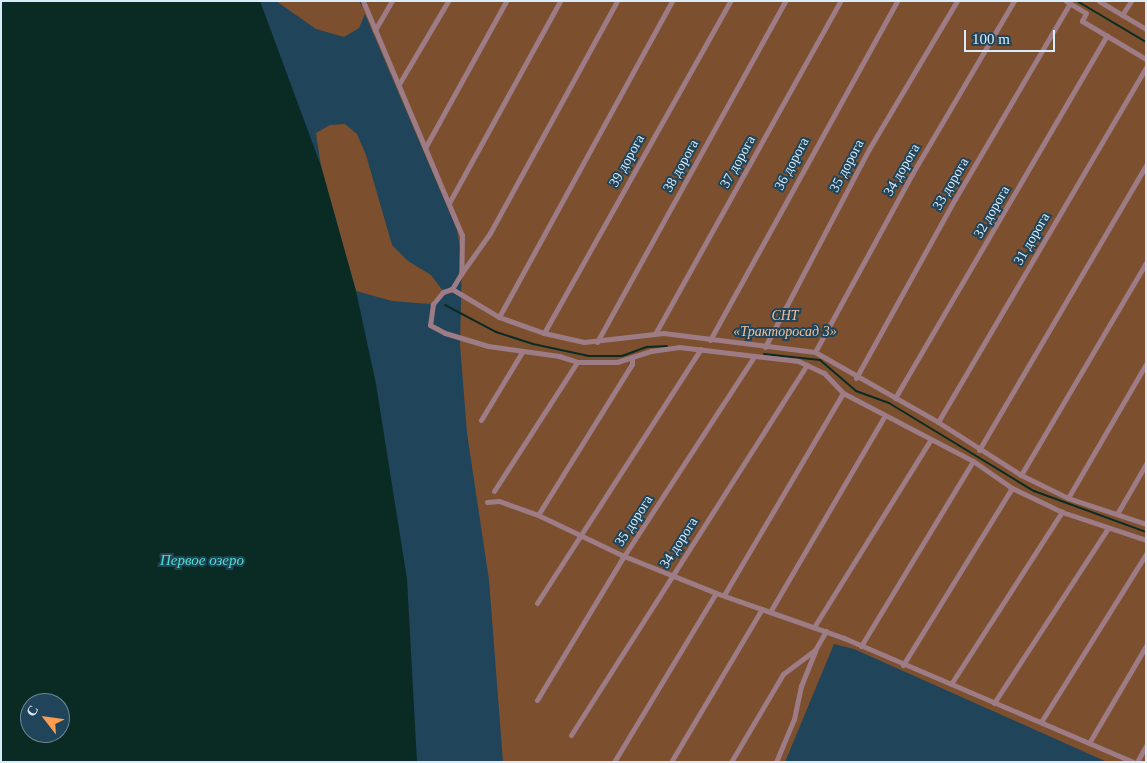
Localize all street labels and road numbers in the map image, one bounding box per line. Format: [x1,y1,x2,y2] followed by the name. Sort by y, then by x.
[606,132,648,190] street label: 39 дорога
[717,133,759,191] street label: 37 дорога
[771,135,813,193] street label: 36 дорога
[660,137,702,195] street label: 38 дорога
[826,137,868,195] street label: 35 дорога
[880,141,924,199] street label: 34 дорога
[929,155,973,213] street label: 33 дорога
[970,183,1014,241] street label: 32 дорога
[1010,210,1054,268] street label: 31 дорога
[611,492,657,550] street label: 35 дорога
[656,514,702,572] street label: 34 дорога

